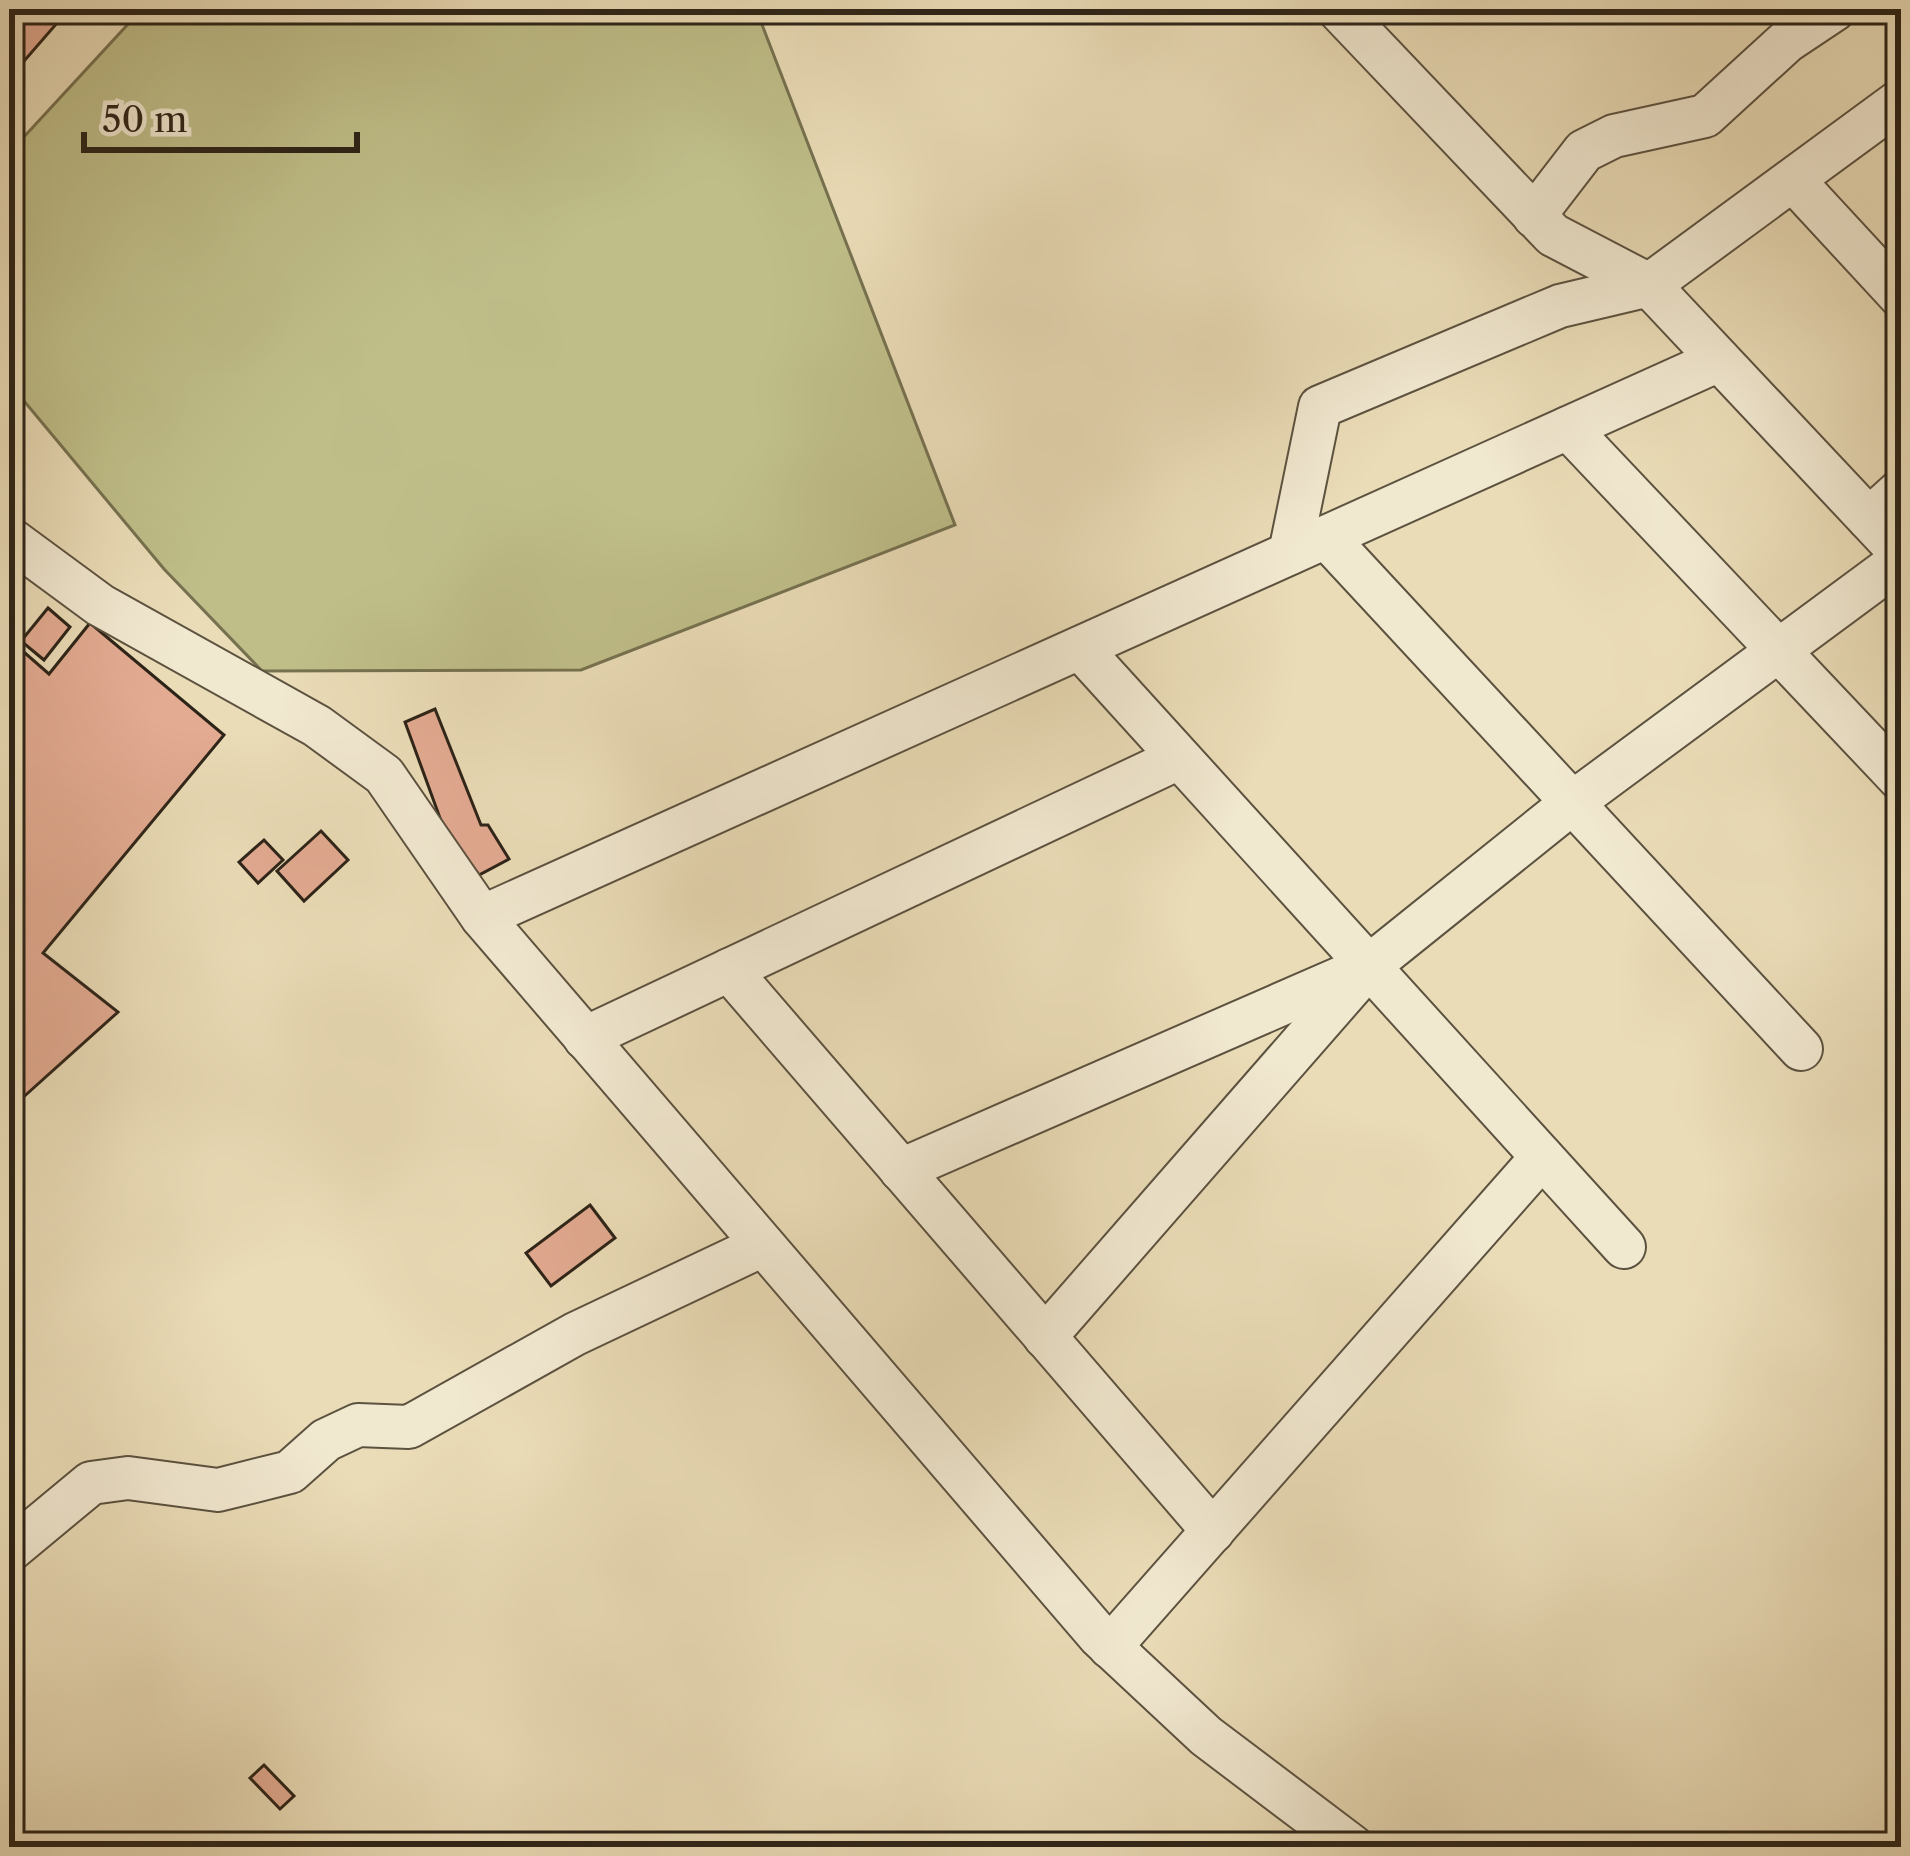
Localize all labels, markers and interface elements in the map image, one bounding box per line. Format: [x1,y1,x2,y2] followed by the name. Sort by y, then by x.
[84,78,357,152] scale bar
[102,97,187,141] text: 50 m

